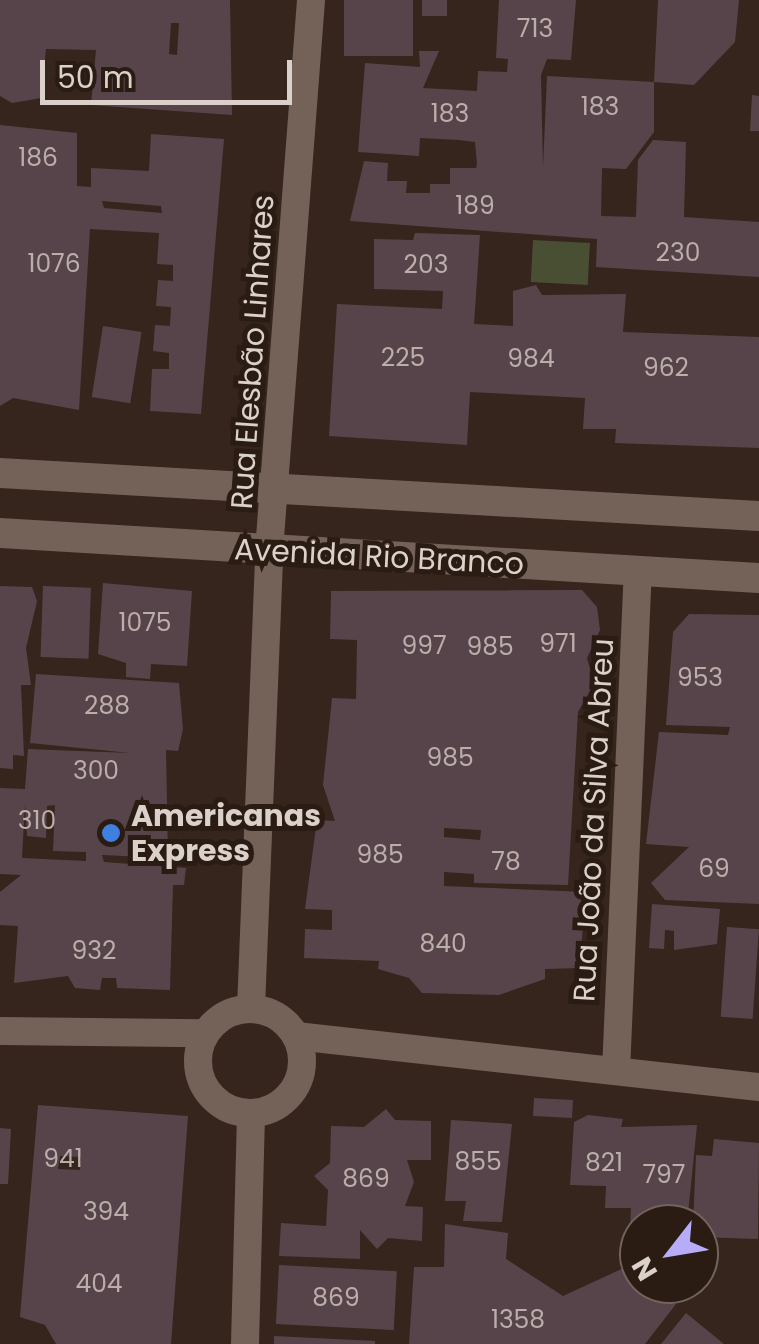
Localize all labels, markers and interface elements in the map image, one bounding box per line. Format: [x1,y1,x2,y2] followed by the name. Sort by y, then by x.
[517,14,553,44] house number: 713
[45,40,298,102] scale bar
[57,56,134,99] text: 50 m
[581,92,619,122] house number: 183
[431,99,469,129] house number: 183
[18,143,58,173] house number: 186
[455,191,495,221] house number: 189
[224,194,282,510] street label: Rua Elesbão Linhares
[656,238,700,268] house number: 230
[27,249,81,279] house number: 1076
[404,250,448,280] house number: 203
[381,343,425,373] house number: 225
[507,344,555,374] house number: 984
[643,353,689,383] house number: 962
[233,531,525,583] street label: Avenida Rio Branco
[118,608,172,638] house number: 1075
[539,629,577,659] house number: 971
[401,631,447,661] house number: 997
[466,632,514,662] house number: 985
[567,637,621,1003] street label: Rua João da Silva Abreu
[677,663,723,693] house number: 953
[84,691,130,721] house number: 288
[426,743,474,773] house number: 985
[73,756,119,786] house number: 300
[131,798,321,868] place label: Americanas Express
[18,806,56,836] house number: 310
[100,822,122,844] marker: Americanas Express
[356,840,404,870] house number: 985
[491,847,521,877] house number: 78
[698,854,730,884] house number: 69
[419,929,467,959] house number: 840
[72,936,116,966] house number: 932
[43,1144,83,1174] house number: 941
[454,1147,502,1177] house number: 855
[585,1148,623,1178] house number: 821
[642,1160,686,1190] house number: 797
[342,1164,390,1194] house number: 869
[83,1197,129,1227] house number: 394
[619,1204,719,1304] north arrow
[622,1250,667,1288] text: N
[75,1269,123,1299] house number: 404
[312,1283,360,1313] house number: 869
[491,1305,545,1335] house number: 1358

